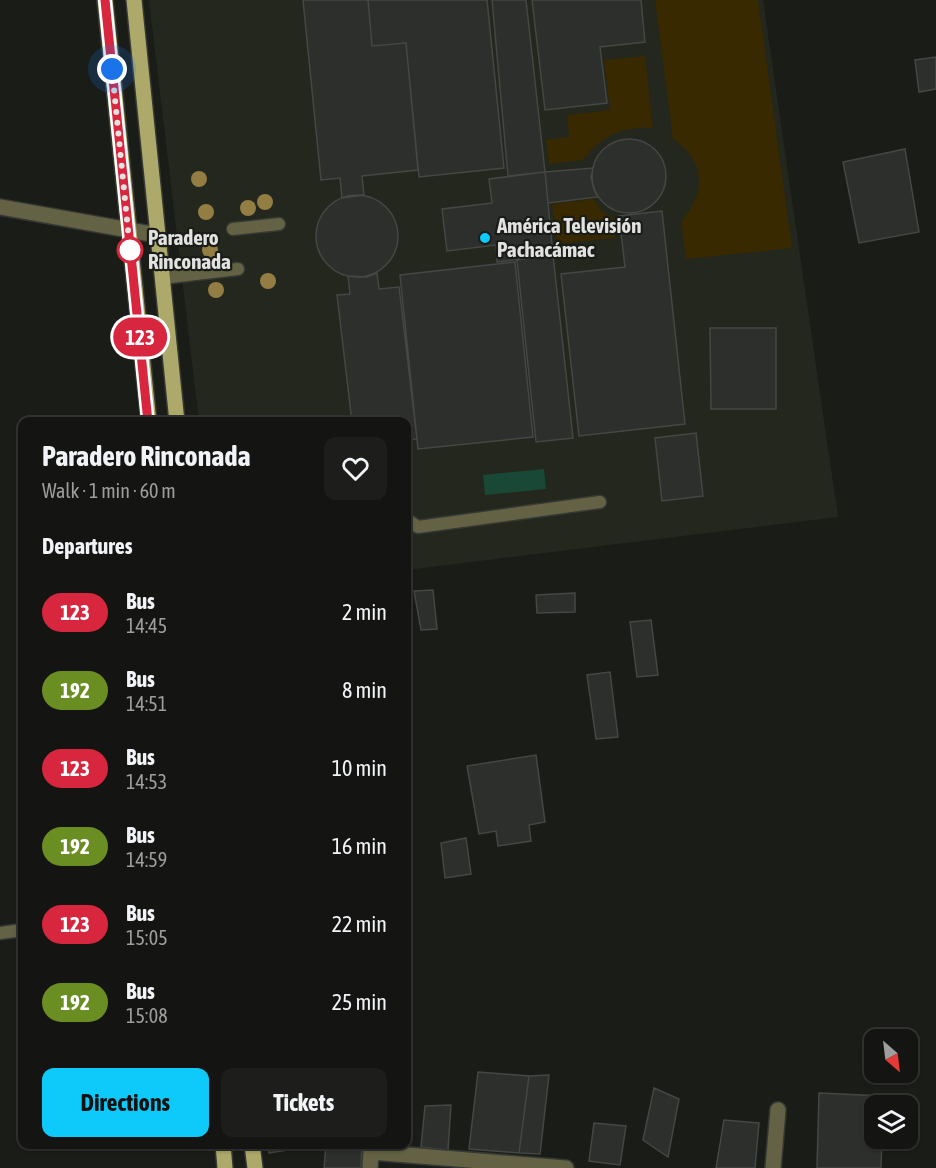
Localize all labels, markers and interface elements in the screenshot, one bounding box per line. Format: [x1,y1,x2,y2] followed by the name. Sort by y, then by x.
[97,54,127,84] your location
[496,213,641,261] place label: América Televisión Pachacámac
[148,225,231,273] place label: Paradero Rinconada
[478,231,492,245] marker: América Televisión Pachacámac
[117,237,143,263] marker: Paradero Rinconada
[106,318,174,356] line badge: 123
[125,325,155,349] text: 123
[324,437,387,500] button: heart
[42,440,251,472] text: Paradero Rinconada
[42,479,176,502] text: Walk · 1 min · 60 m
[42,533,132,559] text: Departures
[126,588,155,614] text: Bus
[342,599,387,625] text: 2 min
[60,600,90,624] text: 123
[126,614,167,637] text: 14:45
[126,666,155,692] text: Bus
[342,677,387,703] text: 8 min
[60,678,90,702] text: 192
[126,692,167,715] text: 14:51
[126,744,155,770] text: Bus
[332,755,387,781] text: 10 min
[60,756,90,780] text: 123
[126,770,167,793] text: 14:53
[126,822,155,848] text: Bus
[332,833,387,859] text: 16 min
[60,834,90,858] text: 192
[126,848,167,871] text: 14:59
[126,900,155,926] text: Bus
[332,911,387,937] text: 22 min
[60,912,90,936] text: 123
[126,926,168,949] text: 15:05
[126,978,155,1004] text: Bus
[332,989,387,1015] text: 25 min
[60,990,90,1014] text: 192
[126,1004,168,1027] text: 15:08
[864,1029,918,1083] north arrow
[864,1029,918,1149] map controls
[42,1068,209,1137] button: Directions
[221,1068,387,1137] button: Tickets
[864,1095,918,1149] button: layers

